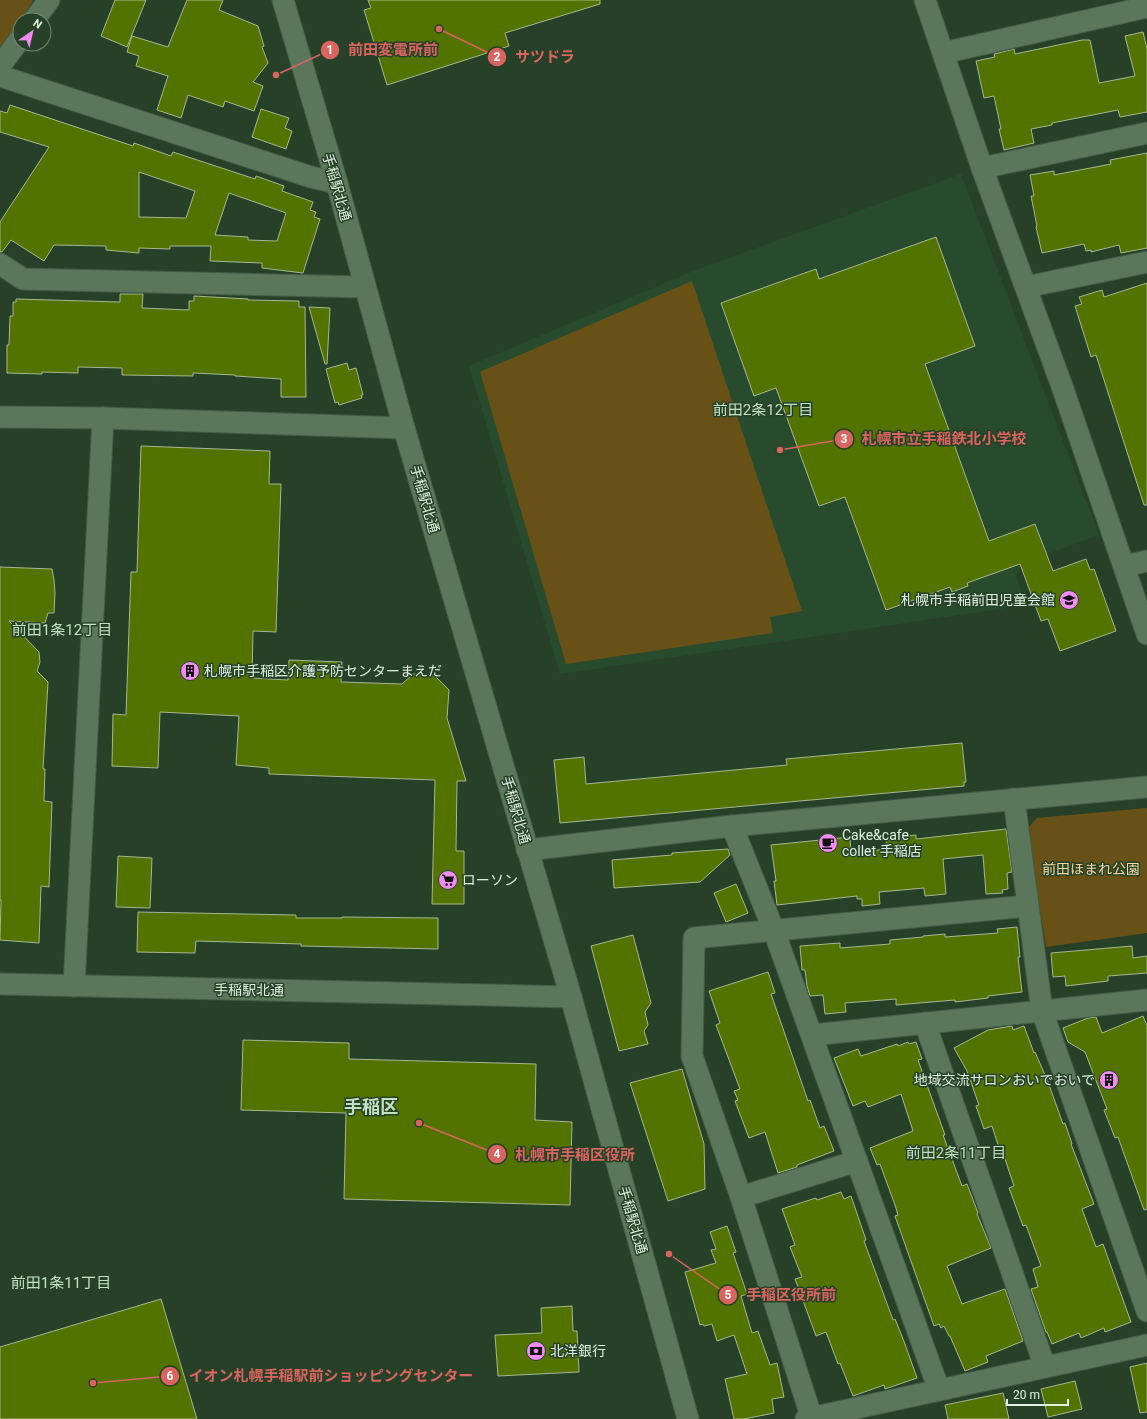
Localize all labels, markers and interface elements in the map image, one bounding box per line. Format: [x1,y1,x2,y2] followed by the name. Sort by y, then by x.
[12,12,52,52] north arrow
[30,17,44,32] text: N
[320,37,446,64] callout: 前田変電所前
[348,41,438,59] text: 前田変電所前
[327,43,333,57] text: 1
[487,44,583,71] callout: サツドラ
[515,48,575,66] text: サツドラ
[494,50,501,64] text: 2
[320,151,354,223] street label: 手稲駅北通
[713,401,813,419] district label: 前田2条12丁目
[834,426,1035,453] callout: 札幌市立手稲鉄北小学校
[861,430,1027,448] text: 札幌市立手稲鉄北小学校
[841,432,848,446] text: 3
[408,463,442,535] street label: 手稲駅北通
[1058,589,1080,611] school or university icon: 札幌市手稲前田児童会館
[901,592,1055,608] place label: 札幌市手稲前田児童会館
[12,621,112,639] district label: 前田1条12丁目
[179,660,201,682] building icon: 札幌市手稲区介護予防センターまえだ
[204,663,442,679] place label: 札幌市手稲区介護予防センターまえだ
[499,774,533,846] street label: 手稲駅北通
[842,827,922,859] place label: Cake&cafe collet 手稲店
[817,832,839,854] cafe icon: Cake&cafe collet 手稲店
[1042,861,1140,877] park label: 前田ほまれ公園
[437,869,459,891] supermarket icon: ローソン
[462,872,518,888] place label: ローソン
[214,981,284,999] street label: 手稲駅北通
[1098,1069,1120,1091] building icon: 地域交流サロンおいでおいで
[914,1072,1095,1088] place label: 地域交流サロンおいでおいで
[344,1096,398,1117] district label: 手稲区
[487,1141,643,1168] callout: 札幌市手稲区役所
[906,1144,1006,1162] district label: 前田2条11丁目
[515,1146,635,1164] text: 札幌市手稲区役所
[494,1147,501,1161] text: 4
[616,1184,650,1256] street label: 手稲駅北通
[11,1274,111,1292] district label: 前田1条11丁目
[718,1281,844,1308] callout: 手稲区役所前
[746,1286,836,1304] text: 手稲区役所前
[725,1288,732,1302] text: 5
[525,1340,547,1362] bank icon: 北洋銀行
[550,1343,606,1359] place label: 北洋銀行
[160,1362,481,1389] callout: イオン札幌手稲駅前ショッピングセンター
[188,1367,474,1385] text: イオン札幌手稲駅前ショッピングセンター
[167,1369,174,1383] text: 6
[1007,1381,1068,1407] scale bar
[1013,1388,1040,1402] text: 20 m

